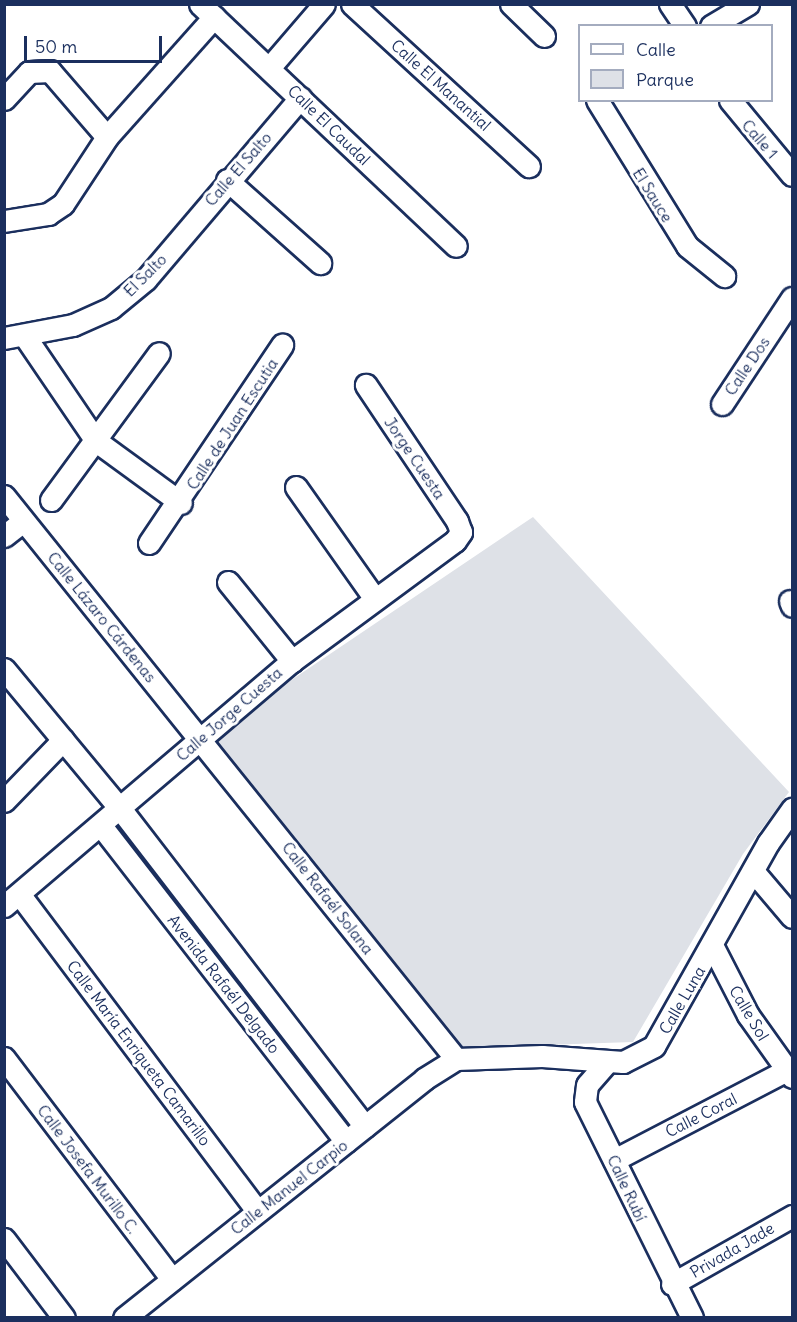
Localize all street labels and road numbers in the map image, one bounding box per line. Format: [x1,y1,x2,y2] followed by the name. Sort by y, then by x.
[387,35,495,135] street label: Calle El Manantial
[284,81,374,169] street label: Calle El Caudal
[738,116,782,162] street label: Calle 1
[201,128,275,210] street label: Calle El Salto
[629,164,677,226] street label: El Sauce
[120,250,170,300] street label: El Salto
[720,333,774,399] street label: Calle Dos
[182,355,282,493] street label: Calle de Juan Escutia
[381,413,449,503] street label: Jorge Cuesta
[43,548,161,686] street label: Calle Lázaro Cárdenas
[172,663,286,765] street label: Calle Jorge Cuesta
[278,838,378,958] street label: Calle Rafaél Solana
[164,911,284,1057] street label: Avenida Rafaél Delgado
[63,957,215,1149] street label: Calle María Enriqueta Camarillo
[655,963,709,1037] street label: Calle Luna
[725,982,773,1044] street label: Calle Sol
[662,1089,740,1141] street label: Calle Coral
[33,1101,143,1237] street label: Calle Josefa Murillo C.
[227,1135,351,1239] street label: Calle Manuel Carpio
[603,1152,651,1224] street label: Calle Rubí
[687,1218,777,1282] street label: Privada Jade

